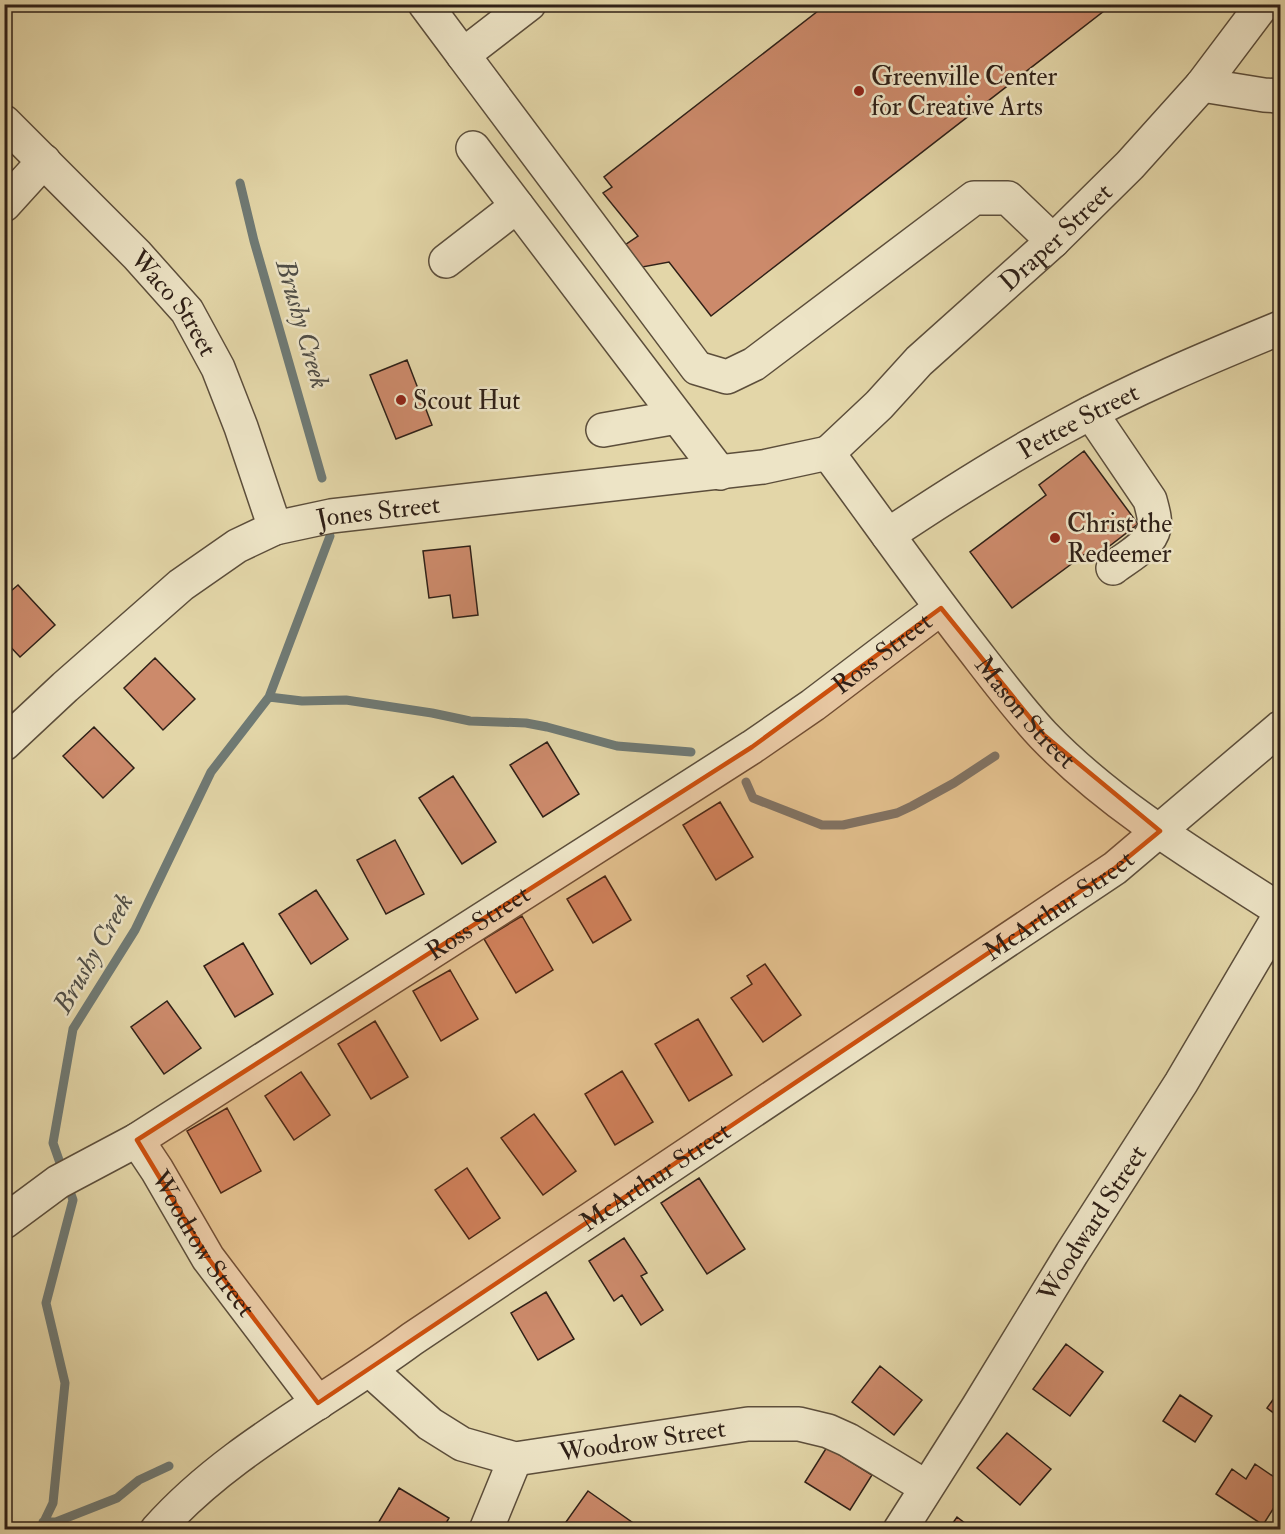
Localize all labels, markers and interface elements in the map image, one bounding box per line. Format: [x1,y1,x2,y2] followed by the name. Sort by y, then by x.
[871,61,1057,123] place label: Greenville Center for Creative Arts
[852,84,866,98] marker: Greenville Center for Creative Arts
[993,177,1119,298] street label: Draper Street
[122,243,224,362] street label: Waco Street
[268,254,337,392] water label: Brushy Creek
[1012,377,1144,467] street label: Pettee Street
[413,385,521,417] place label: Scout Hut
[394,393,408,407] marker: Scout Hut
[313,489,442,536] street label: Jones Street
[1067,508,1172,570] place label: Christ the Redeemer
[1048,531,1062,545] marker: Christ the Redeemer
[826,606,939,702] street label: Ross Street
[967,650,1082,776] street label: Mason Street
[978,844,1141,968] street label: McArthur Street
[420,878,536,968] street label: Ross Street
[45,888,141,1021] water label: Brushy Creek
[574,1115,737,1239] street label: McArthur Street
[1031,1139,1154,1308] street label: Woodward Street
[143,1164,262,1324] street label: Woodrow Street
[556,1413,728,1469] street label: Woodrow Street

